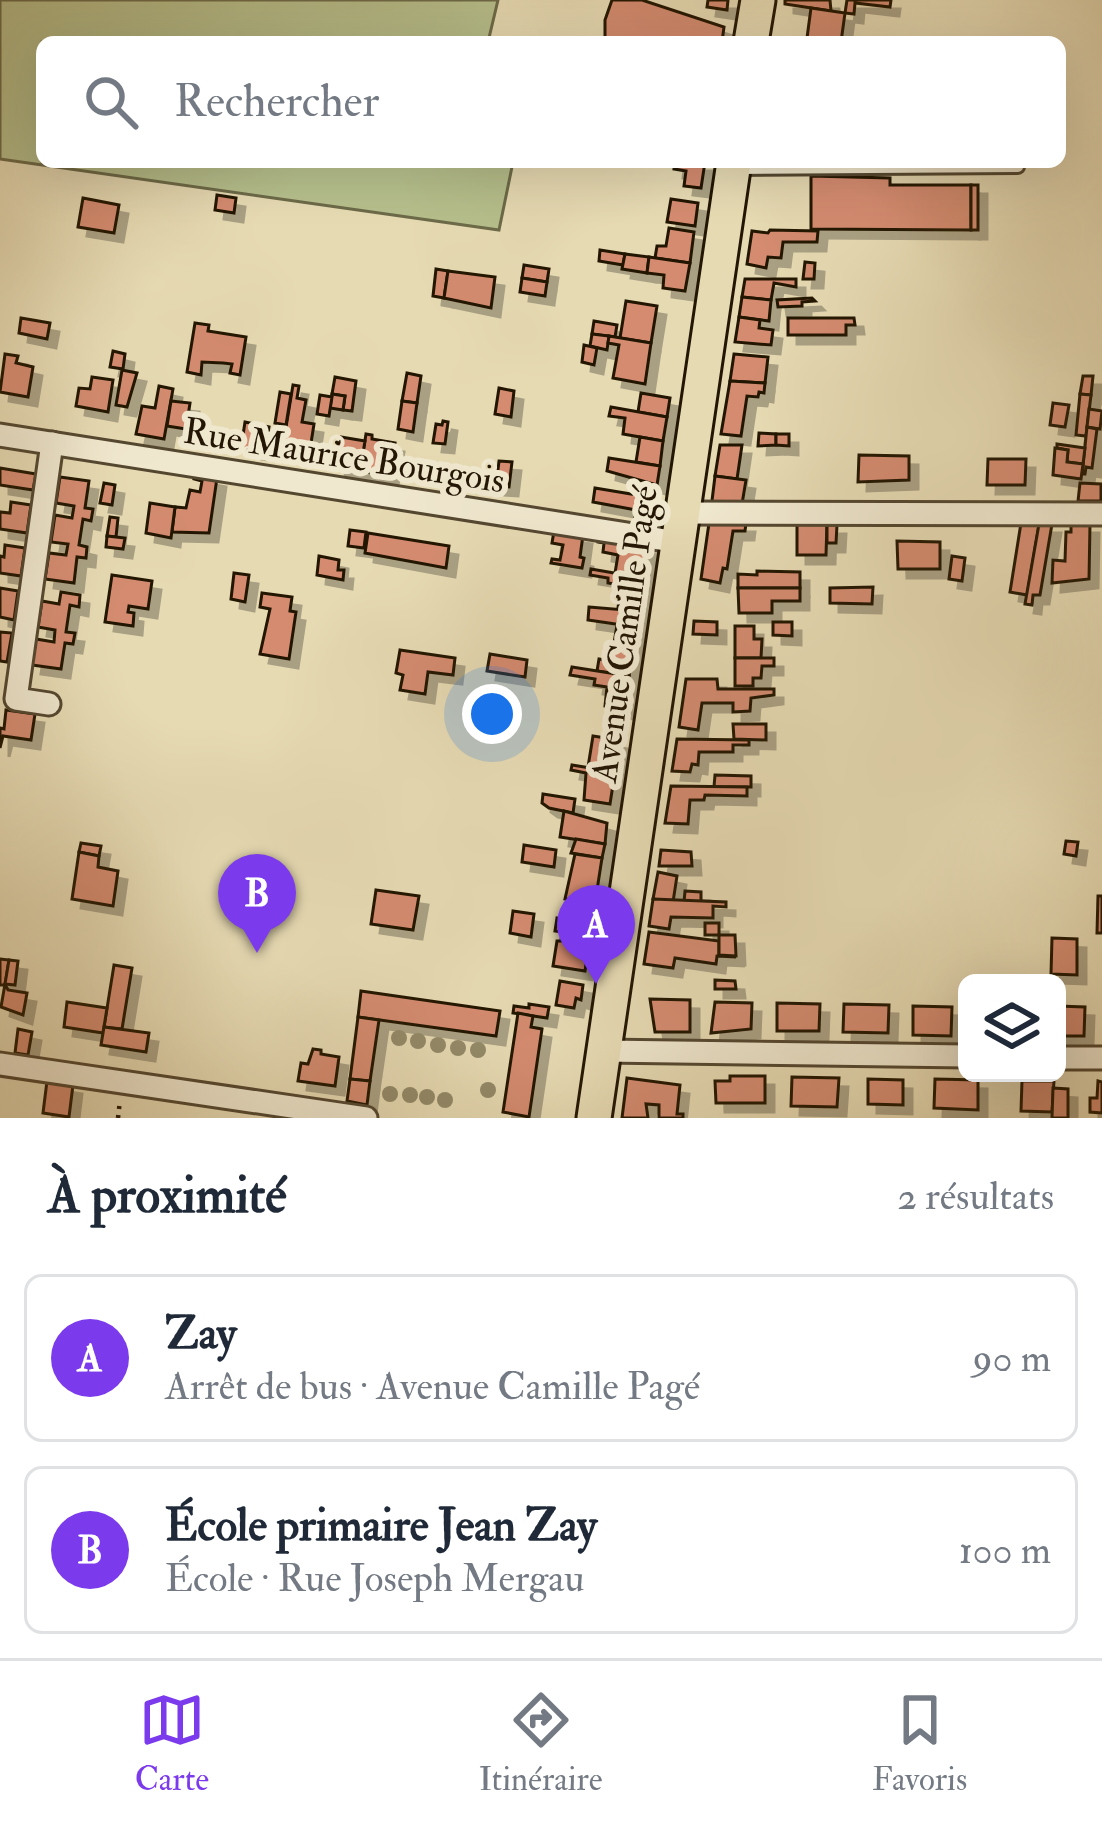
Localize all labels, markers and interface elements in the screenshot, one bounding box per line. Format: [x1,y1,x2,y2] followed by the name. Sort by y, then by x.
[36,36,1066,168] search box
[78,69,144,135] icon: search
[174,74,379,130] text: Rechercher
[180,408,508,504] street label: Rue Maurice Bourgois
[582,482,668,786] street label: Avenue Camille Pagé
[462,684,522,744] your location
[218,854,296,953] pin: B
[557,885,635,984] pin: A
[958,974,1066,1082] map controls
[958,974,1066,1082] button: layers
[48,1164,287,1228] text: À proximité
[897,1172,1054,1221] text: 2 résultats
[165,1306,237,1362] text: Zay
[78,1334,102,1383] text: A
[973,1334,1051,1383] text: 90 m
[165,1362,700,1411] text: Arrêt de bus · Avenue Camille Pagé
[165,1498,597,1554] text: École primaire Jean Zay
[77,1526,103,1575] text: B
[959,1526,1051,1575] text: 100 m
[165,1554,585,1603] text: École · Rue Joseph Mergau
[135,1687,209,1800] tab: Carte
[479,1687,603,1800] tab: Itinéraire
[872,1687,967,1800] tab: Favoris

